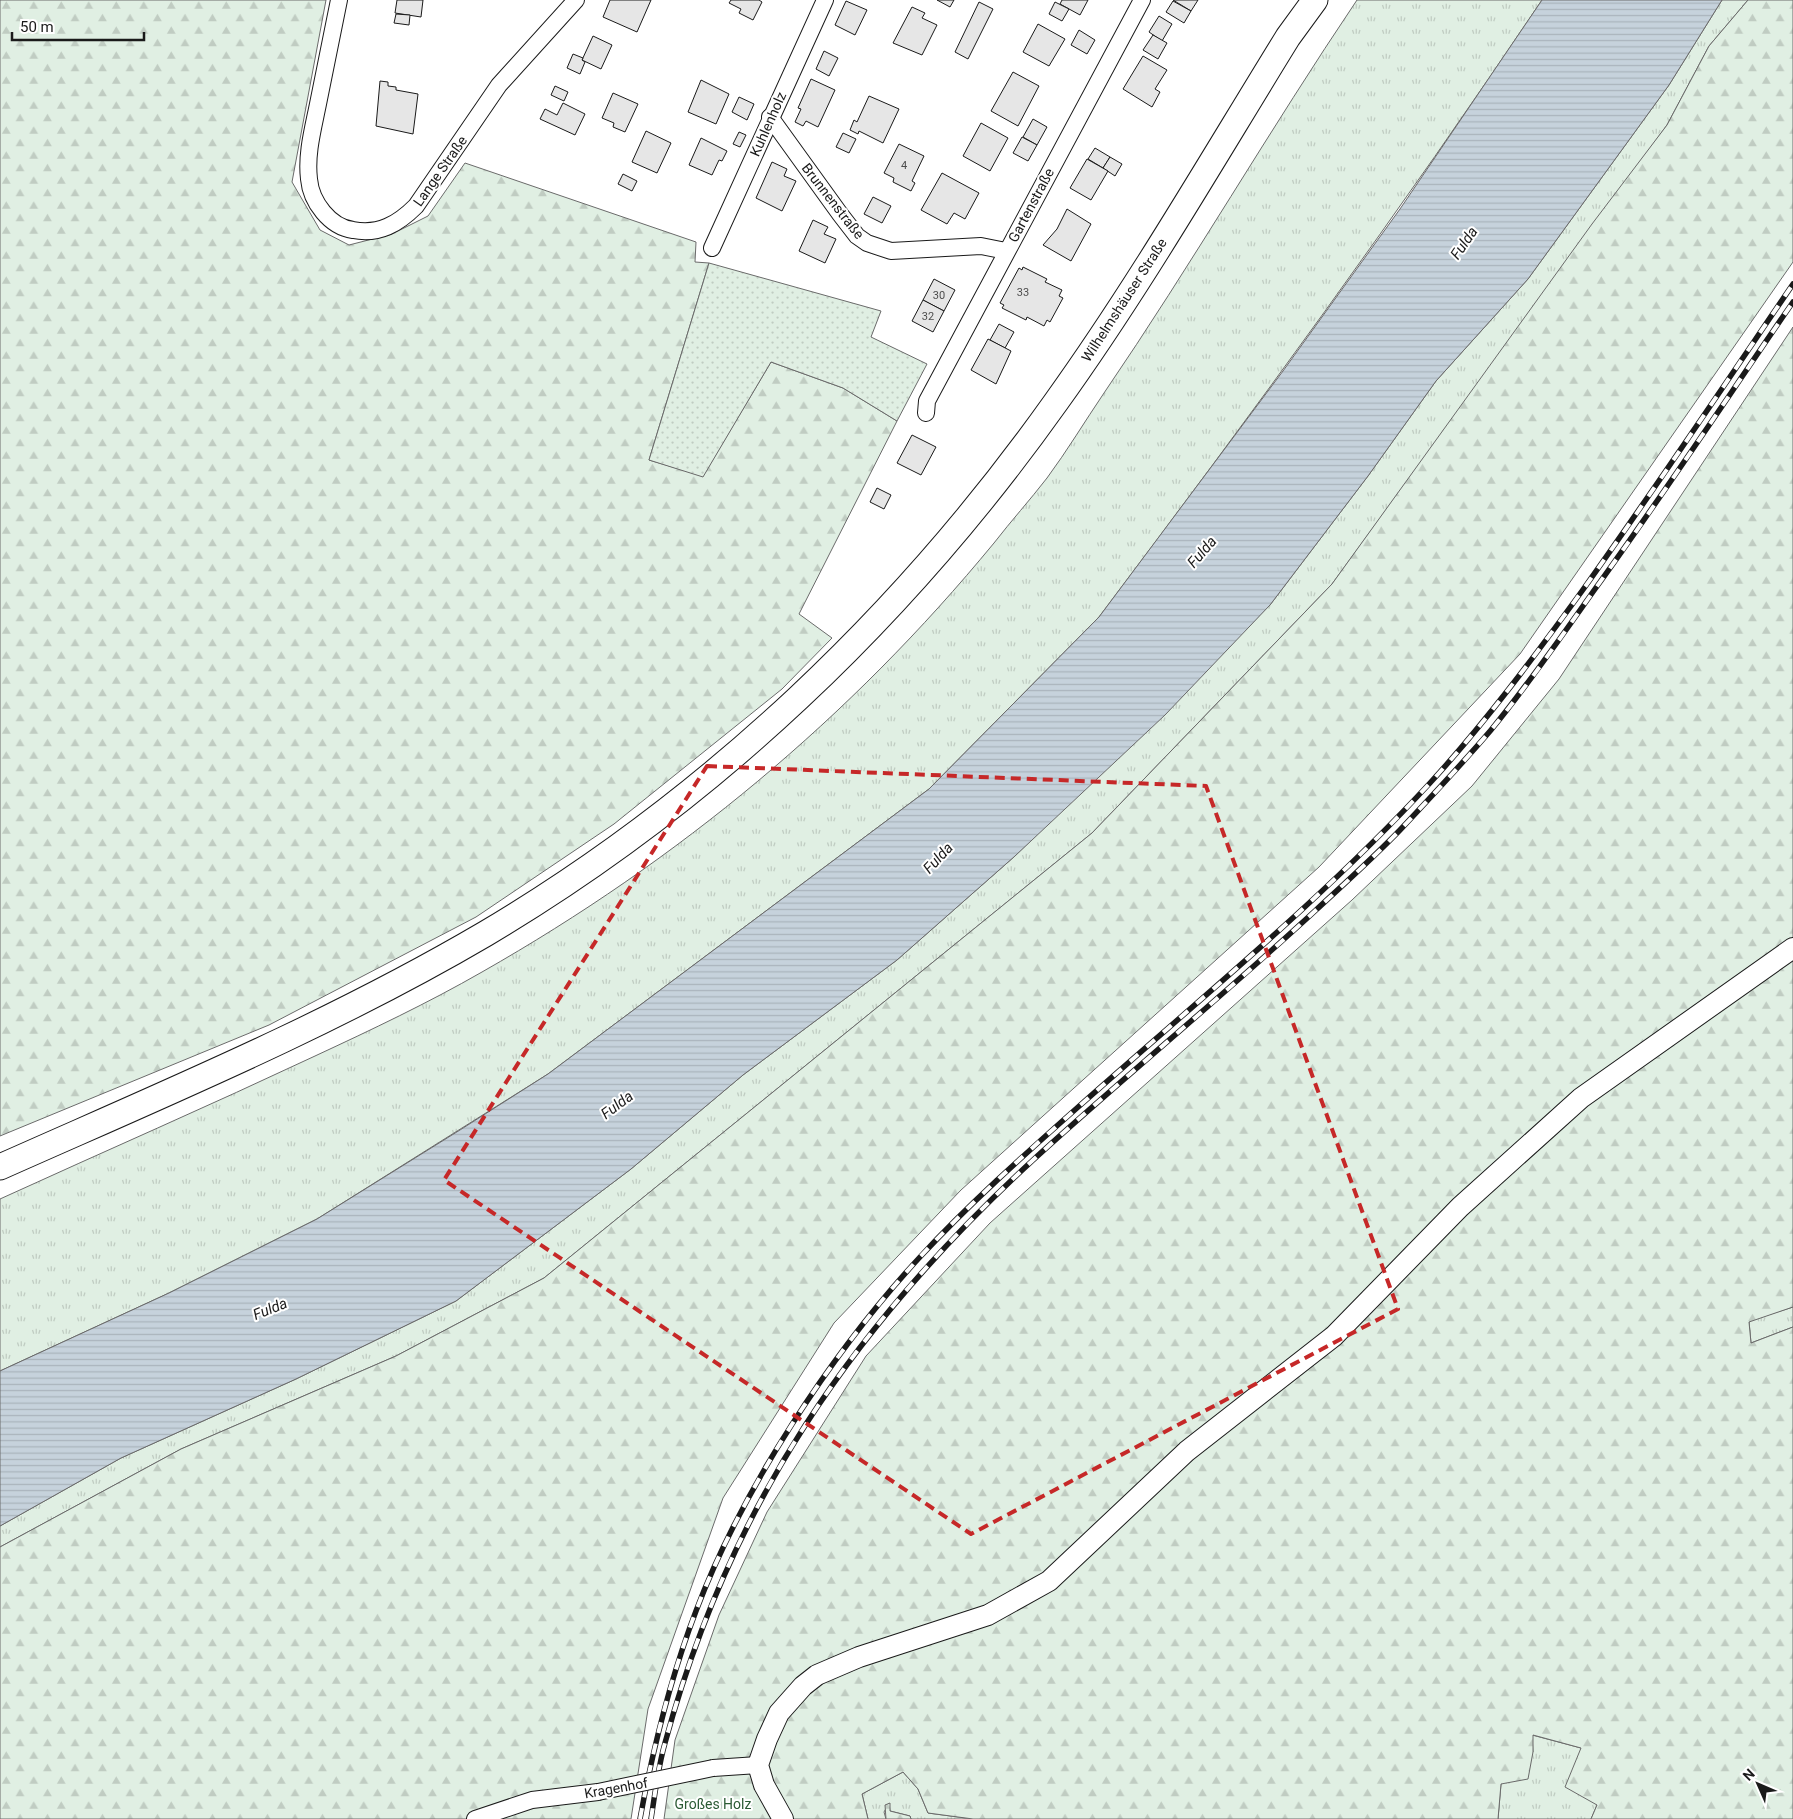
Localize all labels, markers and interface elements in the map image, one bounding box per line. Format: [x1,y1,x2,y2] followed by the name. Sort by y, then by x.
[12,10,145,42] scale bar
[20,18,54,36] text: 50 m
[747,89,789,159] street label: Kuhlenholz
[410,133,470,209] street label: Lange Straße
[901,159,907,172] house number: 4
[799,160,867,242] street label: Brunnenstraße
[1005,165,1057,245] street label: Gartenstraße
[1446,223,1482,263] water label: Fulda
[1078,235,1170,365] street label: Wilhelmshäuser Straße
[1017,286,1029,299] house number: 33
[933,289,945,302] house number: 30
[922,310,934,323] house number: 32
[1184,533,1221,571] water label: Fulda
[919,839,957,877] water label: Fulda
[597,1087,637,1123] water label: Fulda
[250,1294,290,1324] water label: Fulda
[1733,1759,1783,1809] north arrow
[1740,1766,1758,1784] text: N
[583,1775,649,1801] street label: Kragenhof
[675,1796,751,1812] park label: Großes Holz

